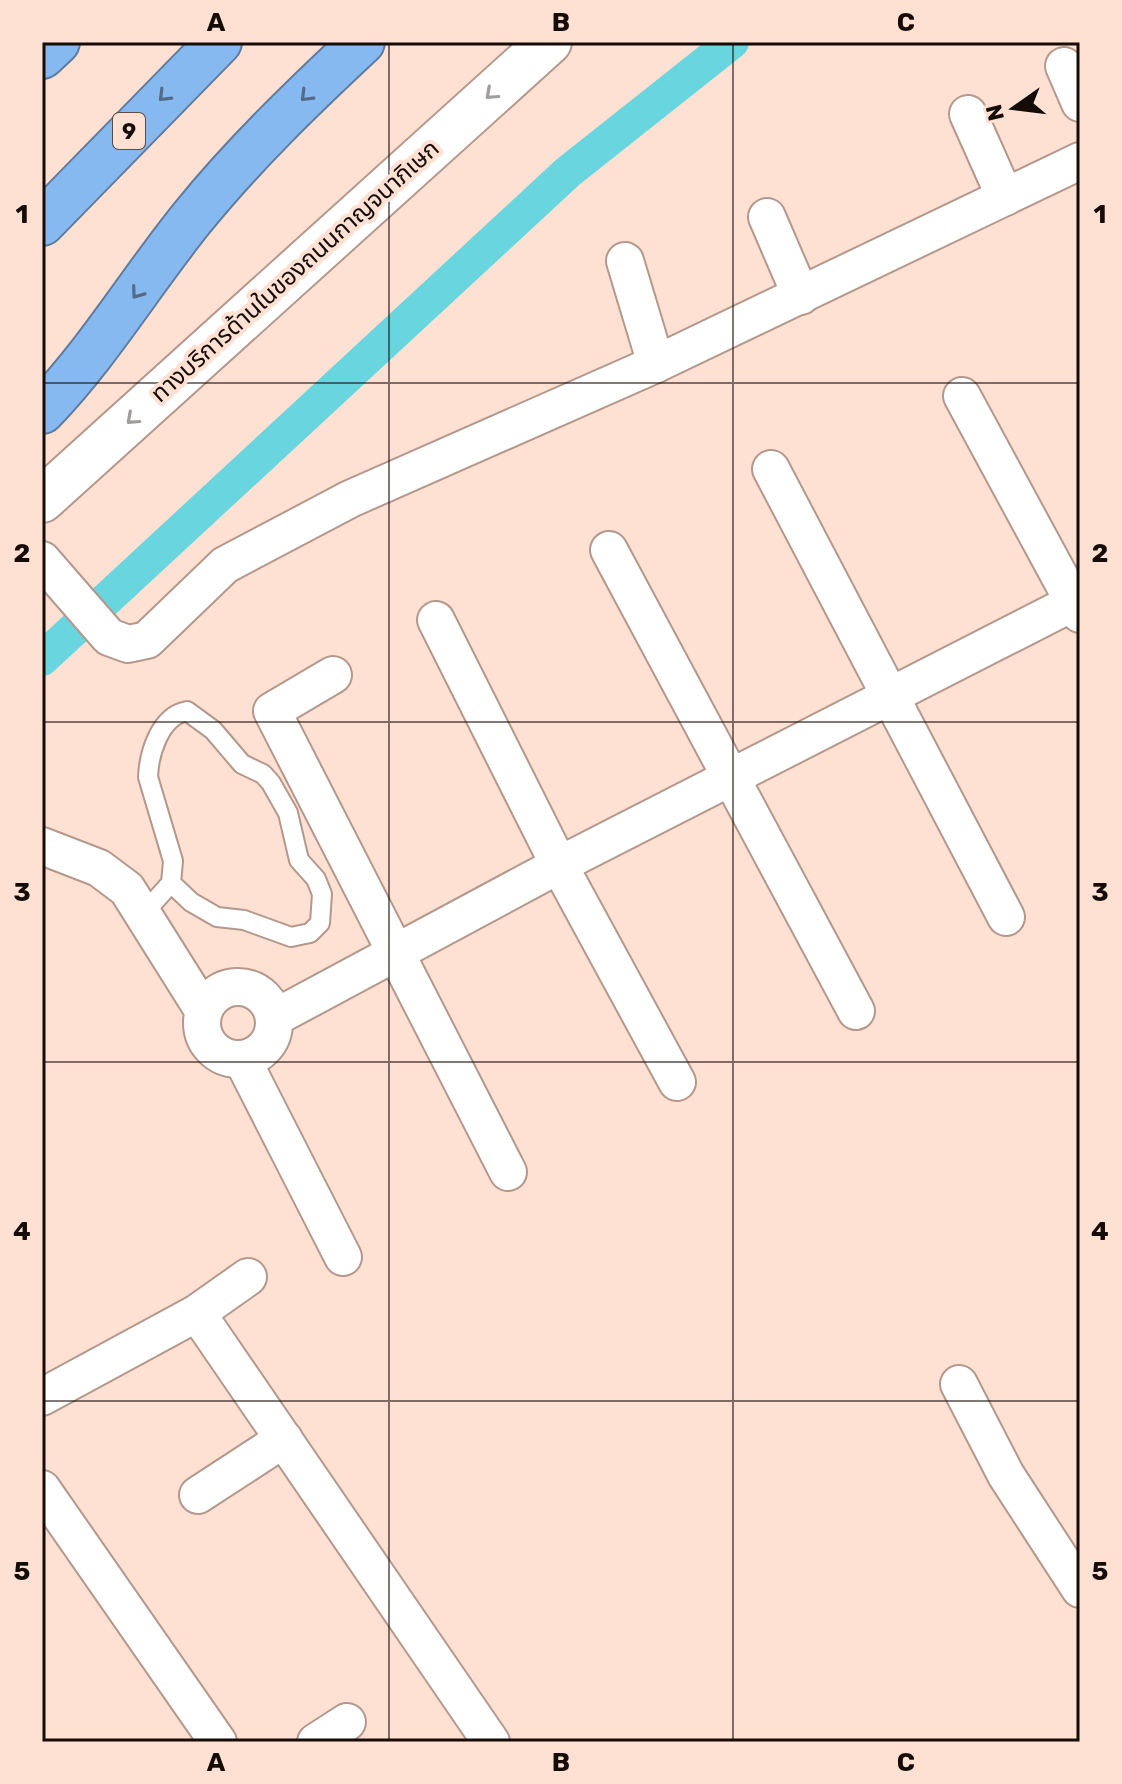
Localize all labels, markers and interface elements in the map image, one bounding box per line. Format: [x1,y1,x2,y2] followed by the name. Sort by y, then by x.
[207,7,226,38] text: A
[552,7,570,38] text: B
[897,7,915,38] text: C
[974,68,1054,148] north arrow
[485,85,500,99] one-way arrow
[158,87,173,102] one-way arrow
[301,87,315,102] one-way arrow
[980,102,1010,124] text: N
[113,113,145,149] road number: 9
[145,134,445,408] street label: ทางบริการด้านในของถนนกาญจนาภิเษก
[16,199,28,230] text: 1
[1094,199,1106,230] text: 1
[132,284,146,299] one-way arrow
[126,409,141,423] one-way arrow
[14,538,30,569] text: 2
[1092,538,1108,569] text: 2
[13,877,31,908] text: 3
[1091,877,1109,908] text: 3
[13,1216,31,1247] text: 4
[1091,1216,1109,1247] text: 4
[14,1556,30,1587] text: 5
[1092,1556,1108,1587] text: 5
[207,1747,226,1778] text: A
[552,1747,570,1778] text: B
[897,1747,915,1778] text: C

